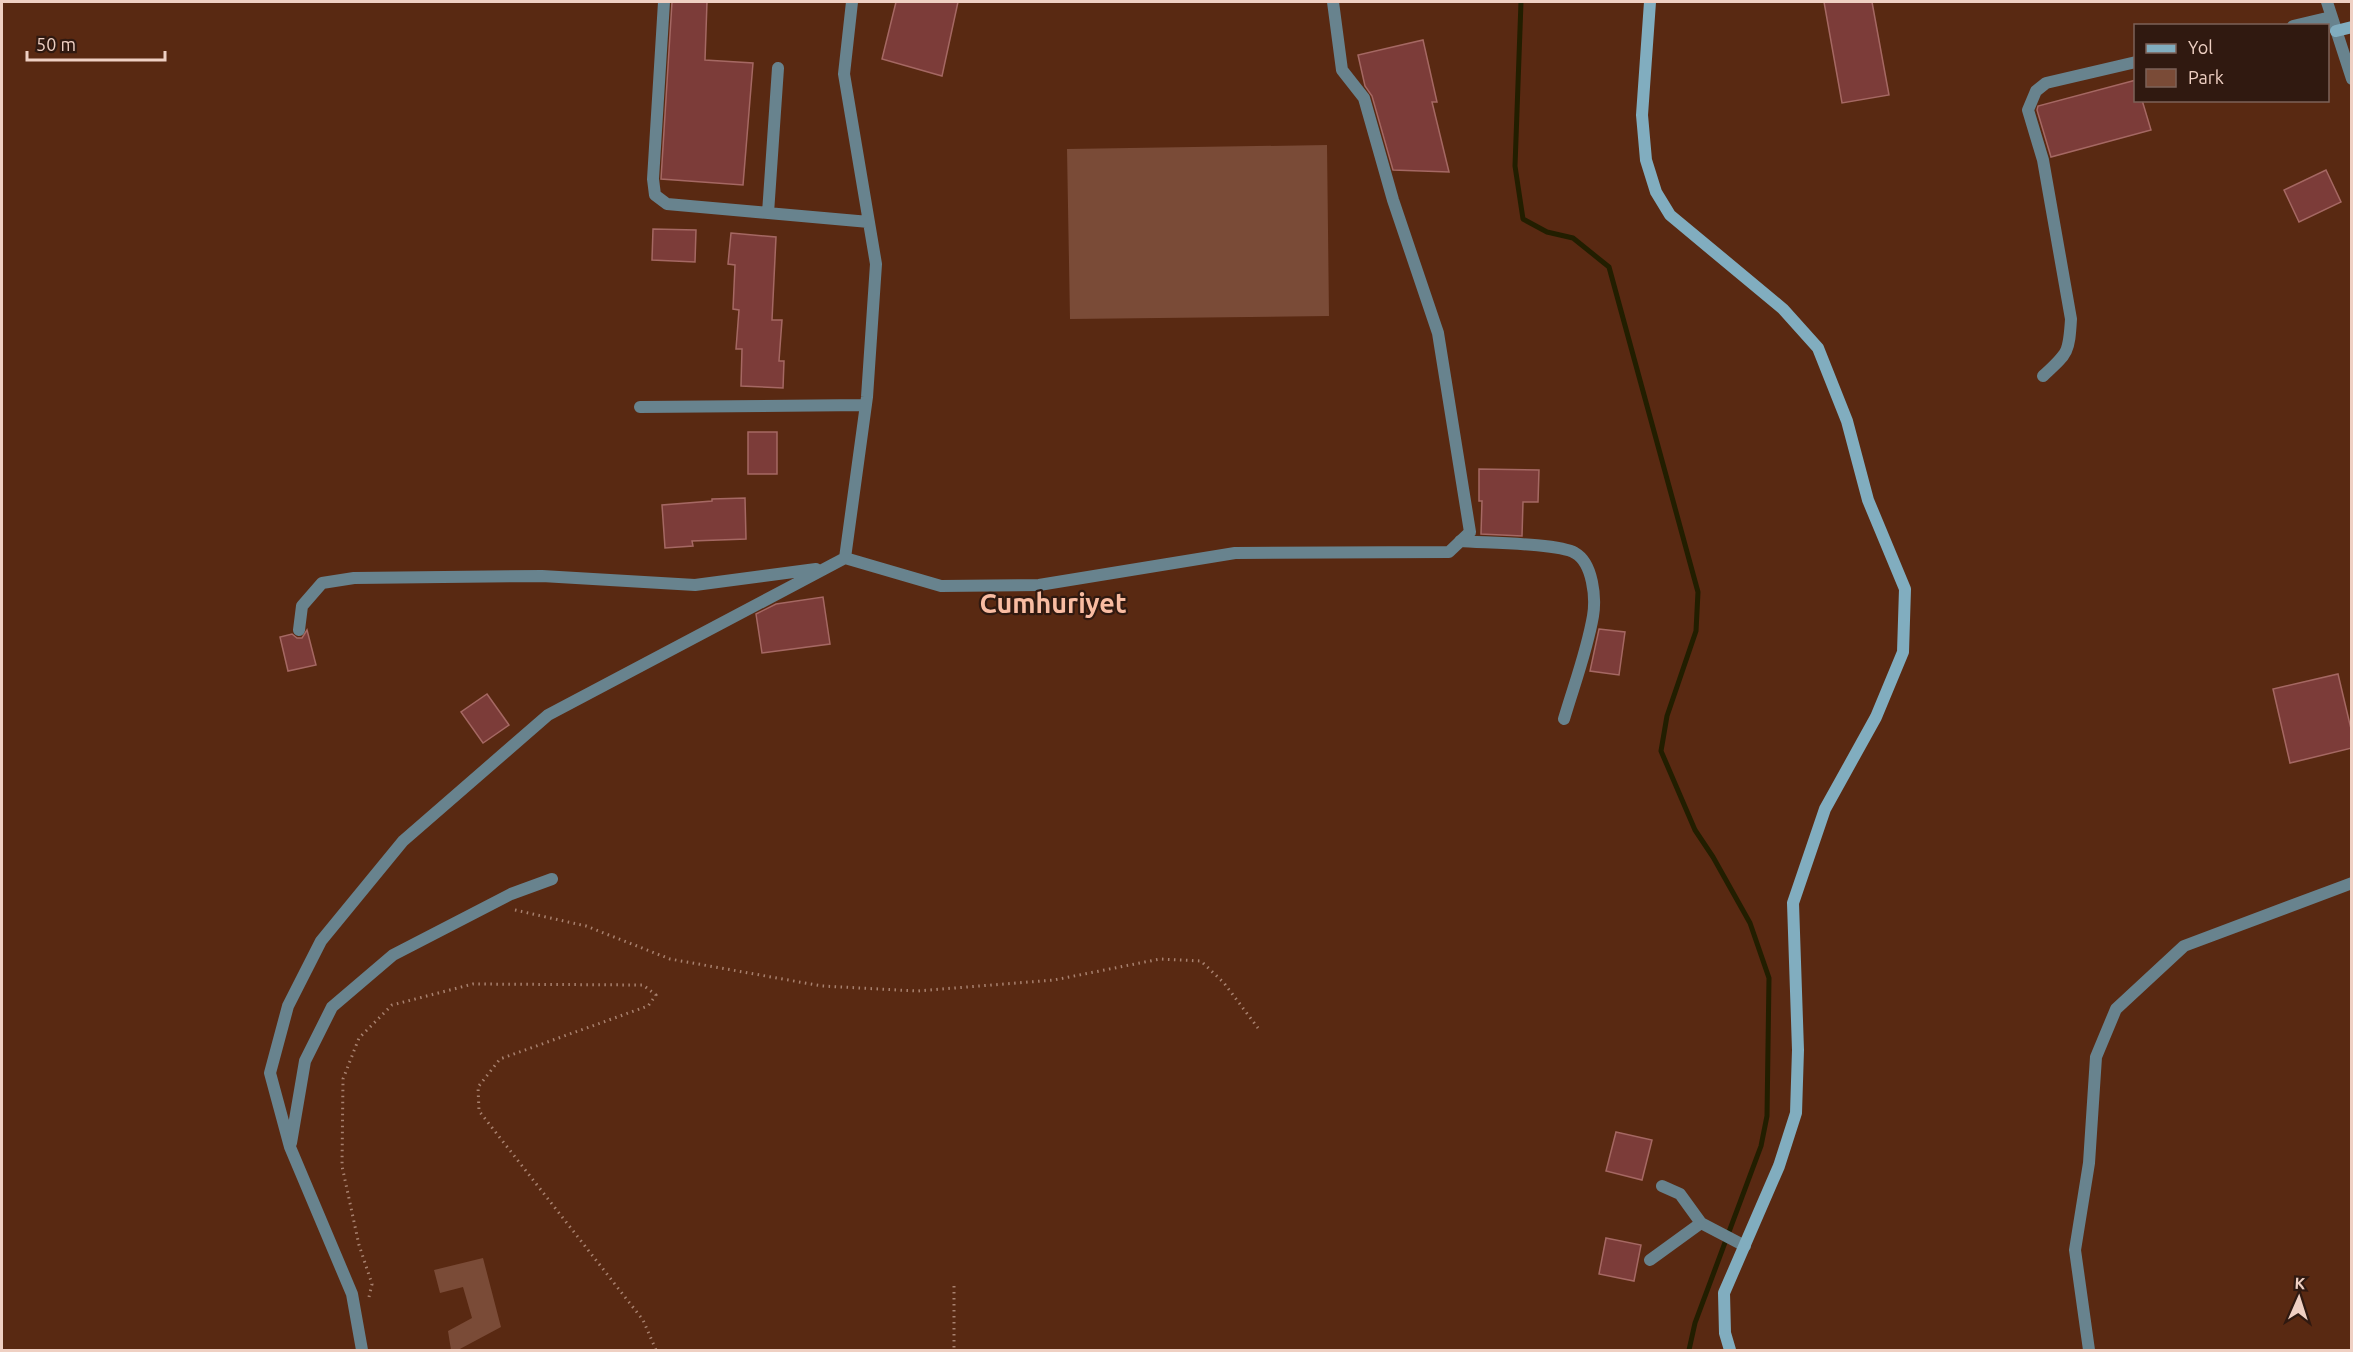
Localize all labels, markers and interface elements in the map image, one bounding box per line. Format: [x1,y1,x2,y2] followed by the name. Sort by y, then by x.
[27,24,165,62] scale bar
[2134,24,2329,102] legend
[36,34,76,54] text: 50 m
[2188,37,2213,57] text: Yol
[2188,67,2224,87] text: Park
[979,588,1127,618] district label: Cumhuriyet
[2269,1268,2329,1328] north arrow
[2294,1274,2306,1292] text: K

